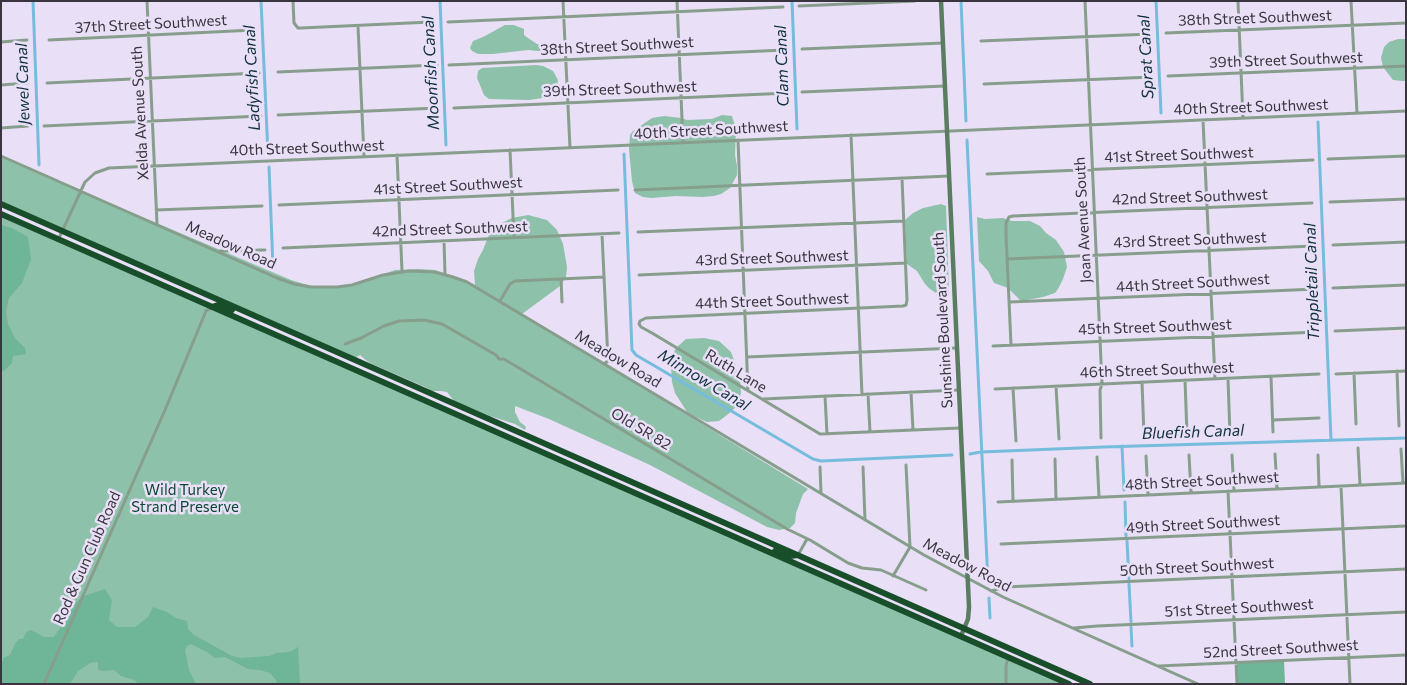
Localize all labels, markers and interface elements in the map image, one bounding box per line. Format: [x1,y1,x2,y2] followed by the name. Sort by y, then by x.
[1178,6,1332,30] street label: 38th Street Southwest
[74,11,228,37] street label: 37th Street Southwest
[418,15,444,131] water label: Moonfish Canal
[1134,15,1158,99] water label: Sprat Canal
[240,25,264,131] water label: Ladyfish Canal
[771,25,793,107] water label: Clam Canal
[540,33,694,59] street label: 38th Street Southwest
[12,43,34,125] water label: Jewel Canal
[127,45,153,181] street label: Xelda Avenue South
[1209,48,1363,72] street label: 39th Street Southwest
[543,77,697,101] street label: 39th Street Southwest
[1173,95,1329,119] street label: 40th Street Southwest
[633,117,789,143] street label: 40th Street Southwest
[229,136,385,160] street label: 40th Street Southwest
[1104,143,1254,167] street label: 41st Street Southwest
[1071,156,1095,284] street label: Joan Avenue South
[373,173,523,199] street label: 41st Street Southwest
[1112,185,1268,209] street label: 42nd Street Southwest
[183,217,279,273] street label: Meadow Road
[372,217,528,241] street label: 42nd Street Southwest
[1300,223,1324,341] water label: Trippletail Canal
[1113,228,1267,252] street label: 43rd Street Southwest
[929,231,957,409] street label: Sunshine Boulevard South
[695,246,849,270] street label: 43rd Street Southwest
[1116,270,1270,296] street label: 44th Street Southwest
[695,289,849,313] street label: 44th Street Southwest
[1078,315,1232,339] street label: 45th Street Southwest
[572,326,664,392] street label: Meadow Road
[655,345,753,415] water label: Minnow Canal
[702,346,770,396] street label: Ruth Lane
[1080,358,1234,382] street label: 46th Street Southwest
[608,404,674,454] street label: Old SR 82
[1141,421,1245,443] water label: Bluefish Canal
[1124,468,1280,494] street label: 48th Street Southwest
[131,481,239,516] park label: Wild Turkey Strand Preserve
[49,489,125,627] street label: Rod & Gun Club Road
[1125,511,1281,537] street label: 49th Street Southwest
[920,534,1014,596] street label: Meadow Road
[1119,554,1275,580] street label: 50th Street Southwest
[1164,595,1314,621] street label: 51st Street Southwest
[1203,636,1359,662] street label: 52nd Street Southwest

